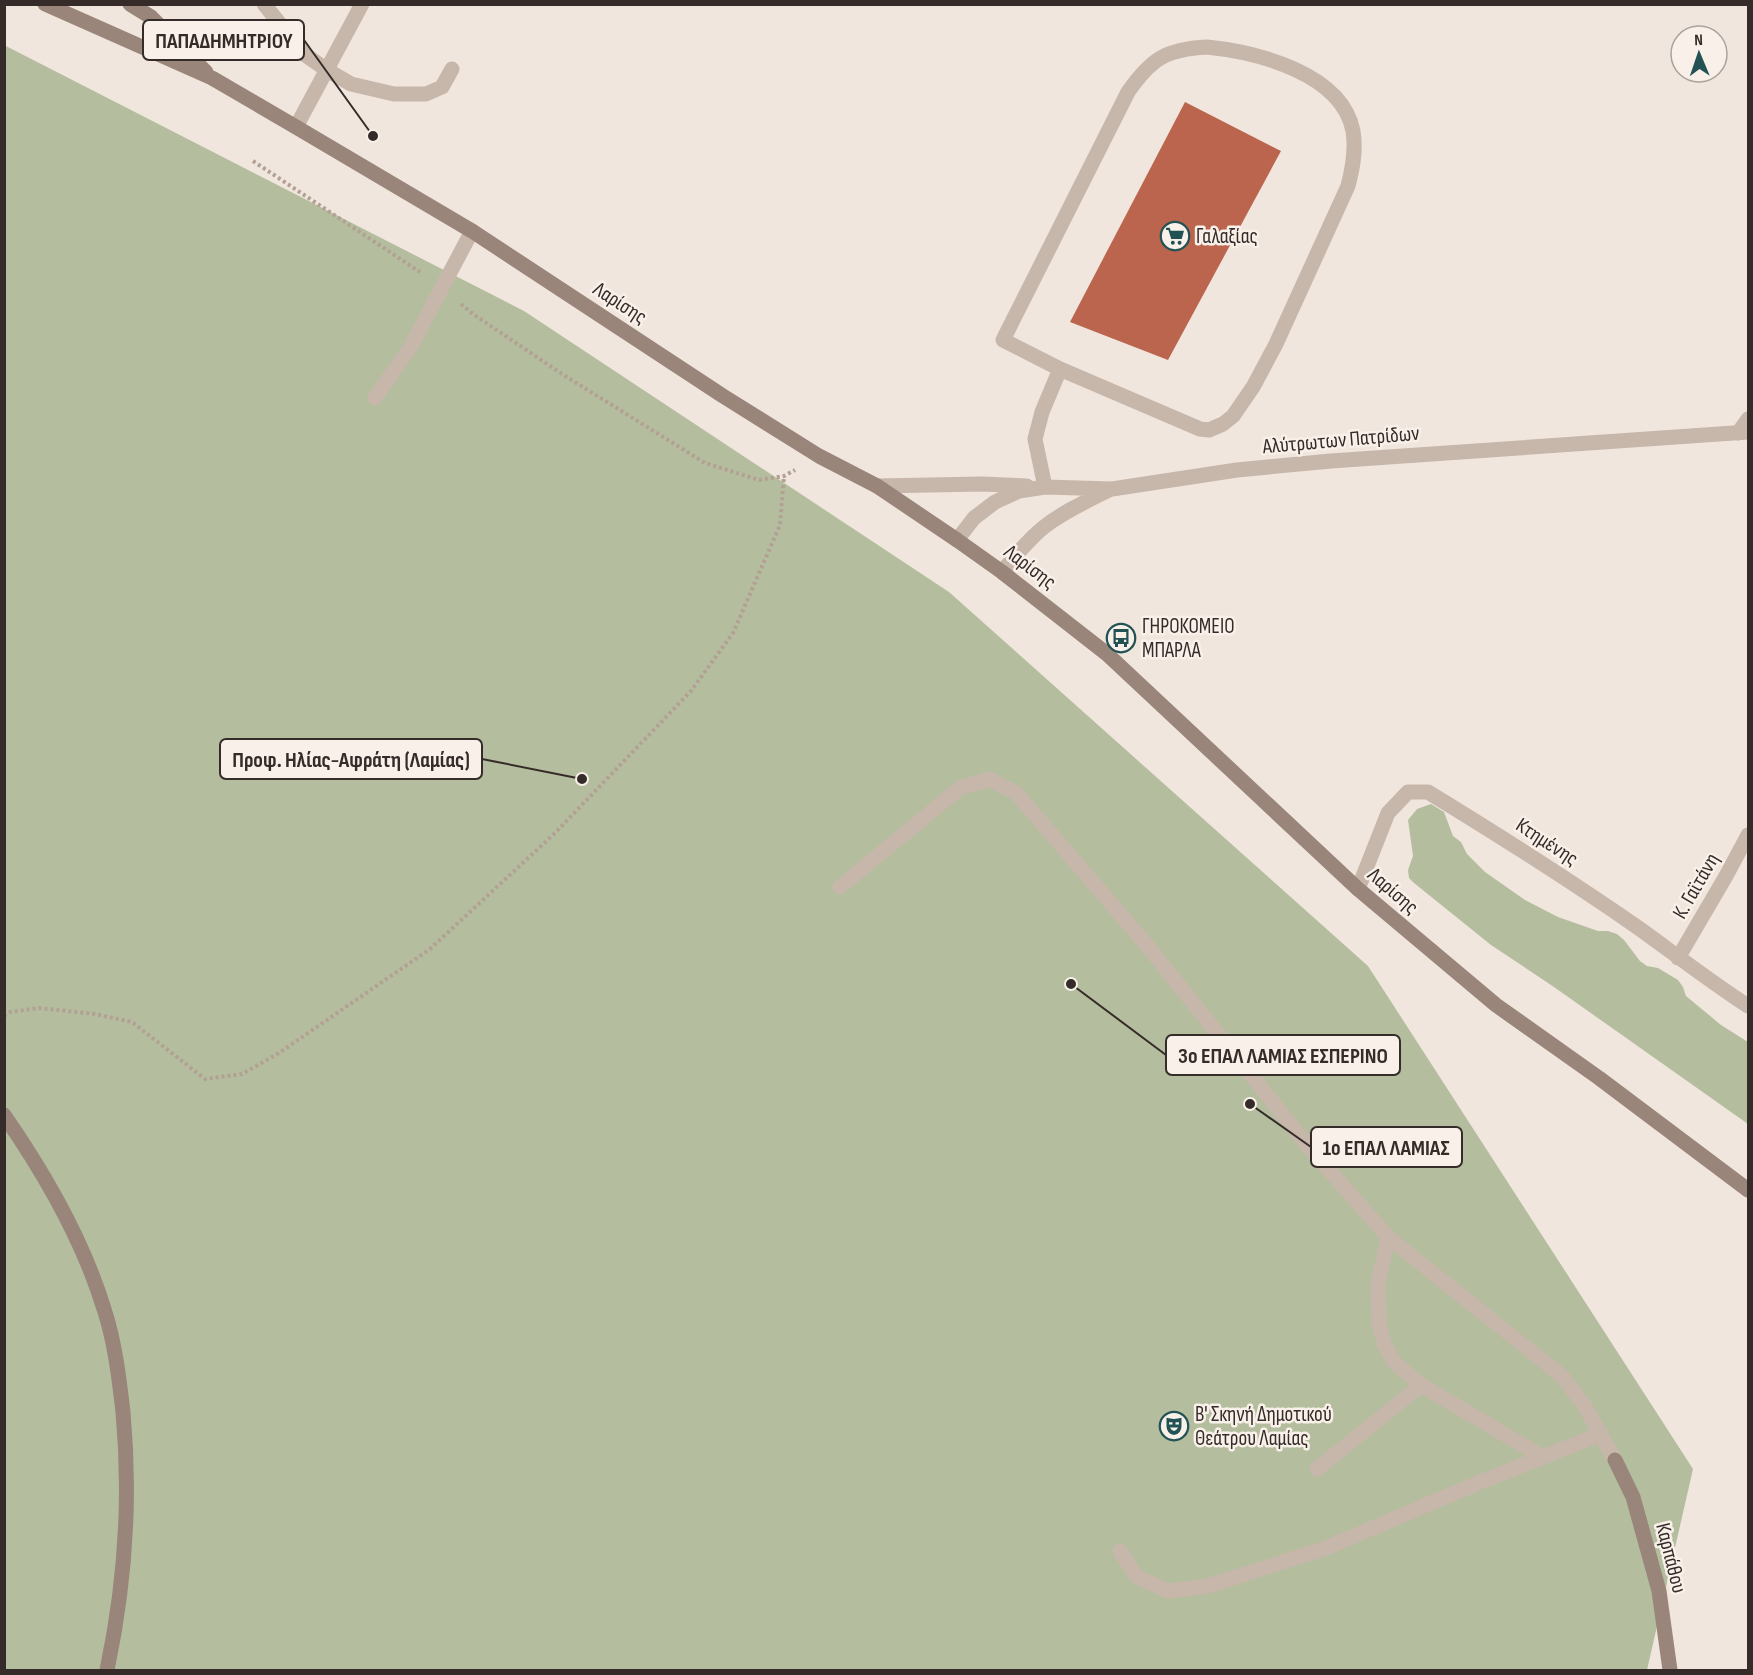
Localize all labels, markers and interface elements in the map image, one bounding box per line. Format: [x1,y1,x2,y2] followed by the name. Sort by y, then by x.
[143,20,304,60] callout: ΠΑΠΑΔΗΜΗΤΡΙΟΥ
[1669,24,1729,84] north arrow
[155,28,294,55] text: ΠΑΠΑΔΗΜΗΤΡΙΟΥ
[1694,31,1703,50] text: N
[1159,220,1191,252] supermarket icon: Γαλαξίας
[1196,224,1258,249] place label: Γαλαξίας
[588,276,651,329] street label: Λαρίσης
[1261,421,1420,459] street label: Αλύτρωτων Πατρίδων
[998,539,1061,595] street label: Λαρίσης
[1142,614,1235,663] place label: ΓΗΡΟΚΟΜΕΙΟ ΜΠΑΡΛΑ
[1105,622,1137,654] bus stop icon: ΓΗΡΟΚΟΜΕΙΟ ΜΠΑΡΛΑ
[220,739,482,779] callout: Προφ. Ηλίας-Αφράτη (Λαμίας)
[232,747,470,774] text: Προφ. Ηλίας-Αφράτη (Λαμίας)
[1511,813,1583,871] street label: Κτημένης
[1667,849,1725,923] street label: Κ. Γαϊτάνη
[1362,862,1423,920] street label: Λαρίσης
[1166,1035,1400,1075] callout: 3ο ΕΠΑΛ ΛΑΜΙΑΣ ΕΣΠΕΡΙΝΟ
[1178,1043,1388,1070] text: 3ο ΕΠΑΛ ΛΑΜΙΑΣ ΕΣΠΕΡΙΝΟ
[1311,1127,1462,1167] callout: 1ο ΕΠΑΛ ΛΑΜΙΑΣ
[1322,1135,1450,1162] text: 1ο ΕΠΑΛ ΛΑΜΙΑΣ
[1195,1402,1332,1451] place label: Β' Σκηνή Δημοτικού Θεάτρου Λαμίας
[1158,1410,1190,1442] theatre icon: Β' Σκηνή Δημοτικού Θεάτρου Λαμίας
[1650,1520,1692,1596] street label: Καρπάθου

